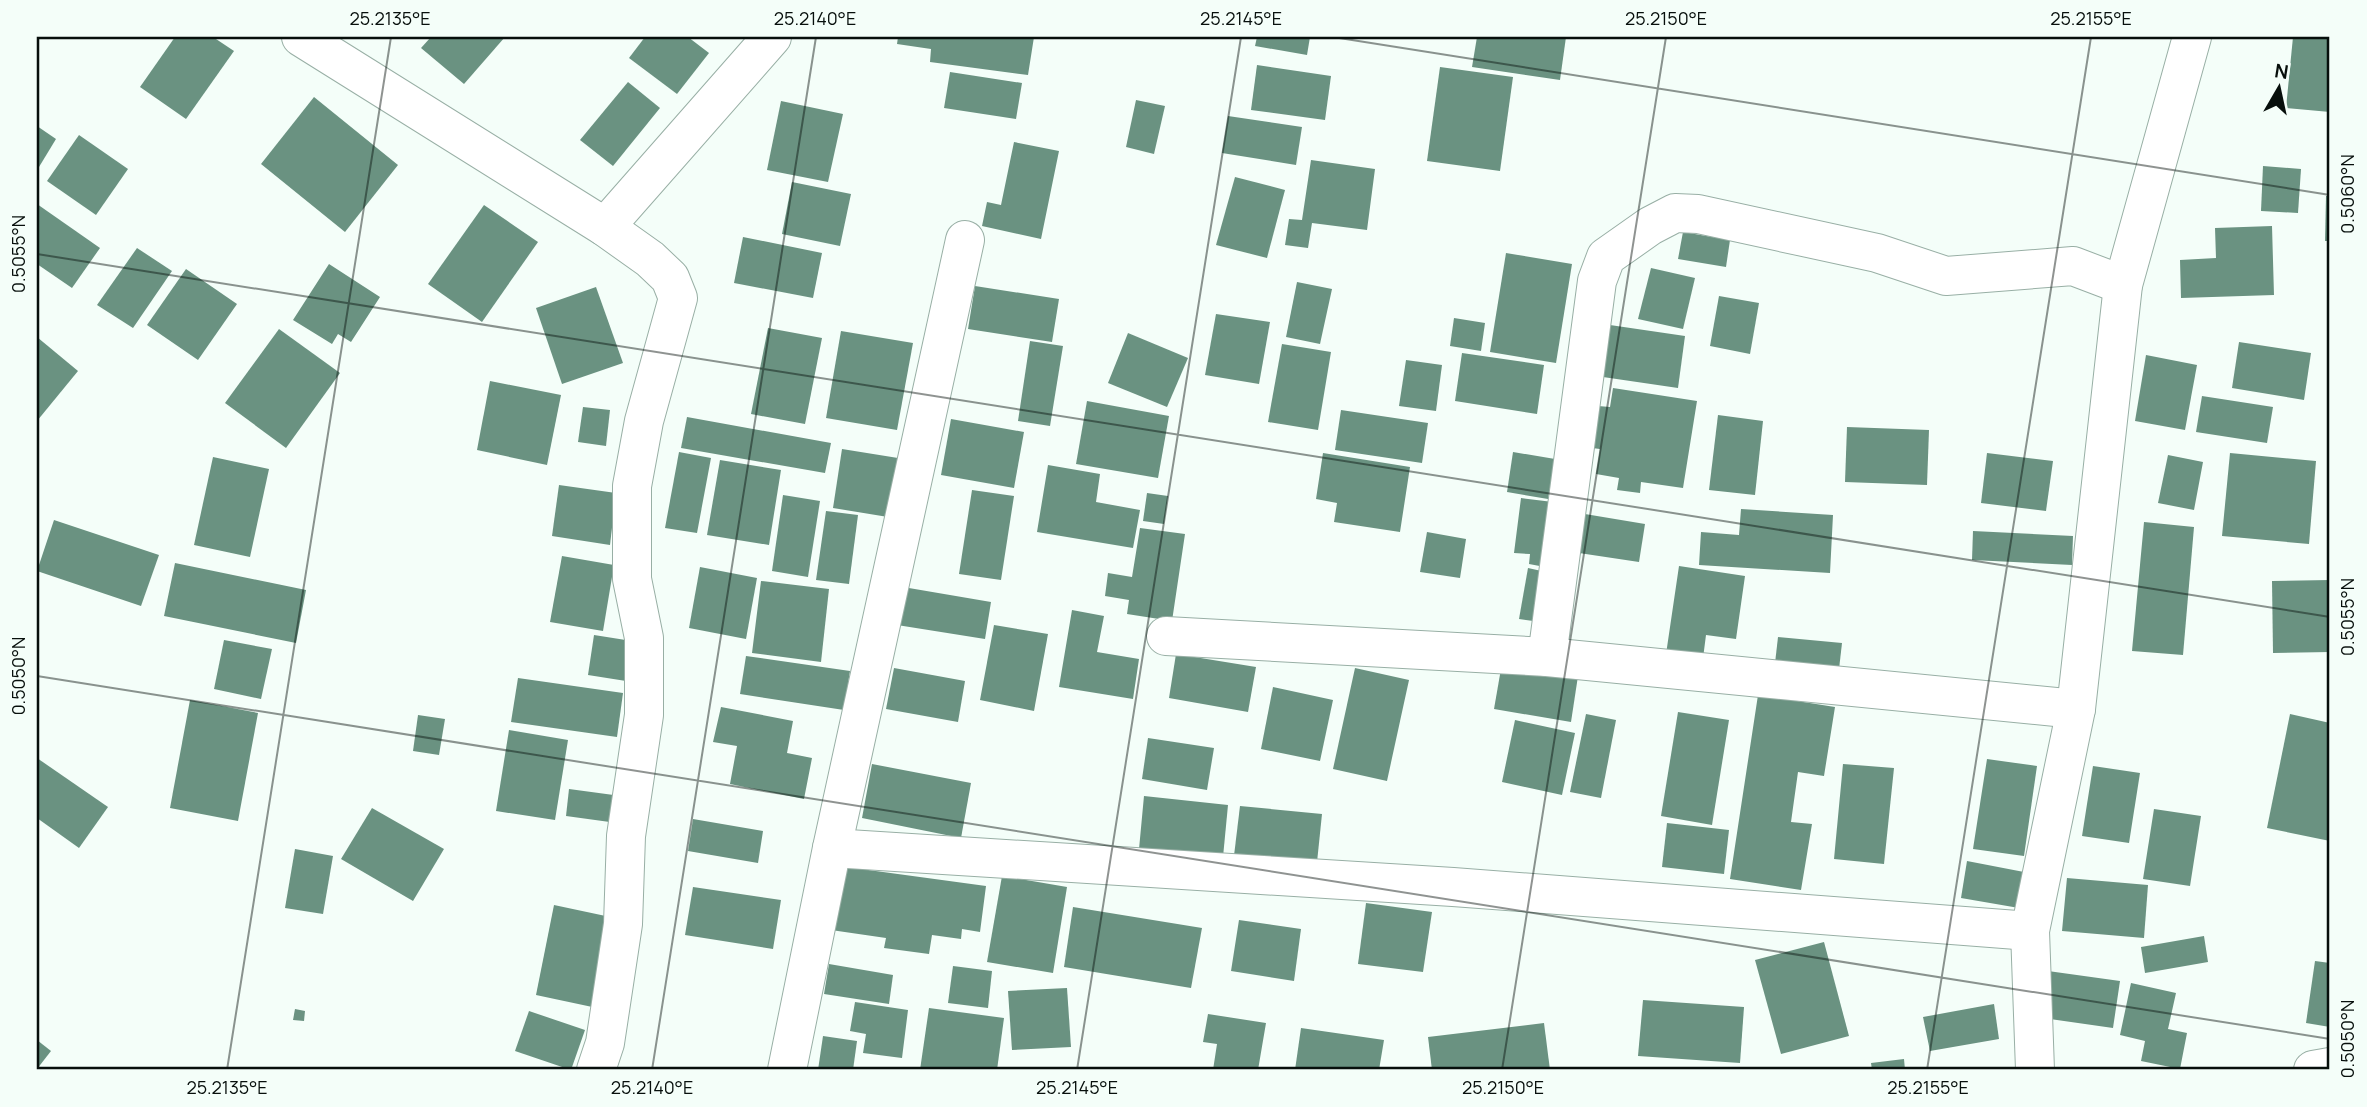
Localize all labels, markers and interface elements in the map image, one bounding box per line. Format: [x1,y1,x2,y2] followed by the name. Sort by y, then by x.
[349,6,431,30] text: 25.2135°E
[774,6,856,30] text: 25.2140°E
[1200,6,1282,30] text: 25.2145°E
[1625,6,1707,30] text: 25.2150°E
[2050,6,2132,30] text: 25.2155°E
[2244,52,2314,122] north arrow
[2273,57,2290,85] text: N
[2335,154,2359,234] text: 0.5060°N
[6,215,30,293] text: 0.5055°N
[2335,578,2359,656] text: 0.5055°N
[6,637,30,715] text: 0.5050°N
[2335,1000,2359,1078] text: 0.5050°N
[186,1075,268,1099] text: 25.2135°E
[611,1075,693,1099] text: 25.2140°E
[1036,1075,1118,1099] text: 25.2145°E
[1462,1075,1544,1099] text: 25.2150°E
[1887,1075,1969,1099] text: 25.2155°E

